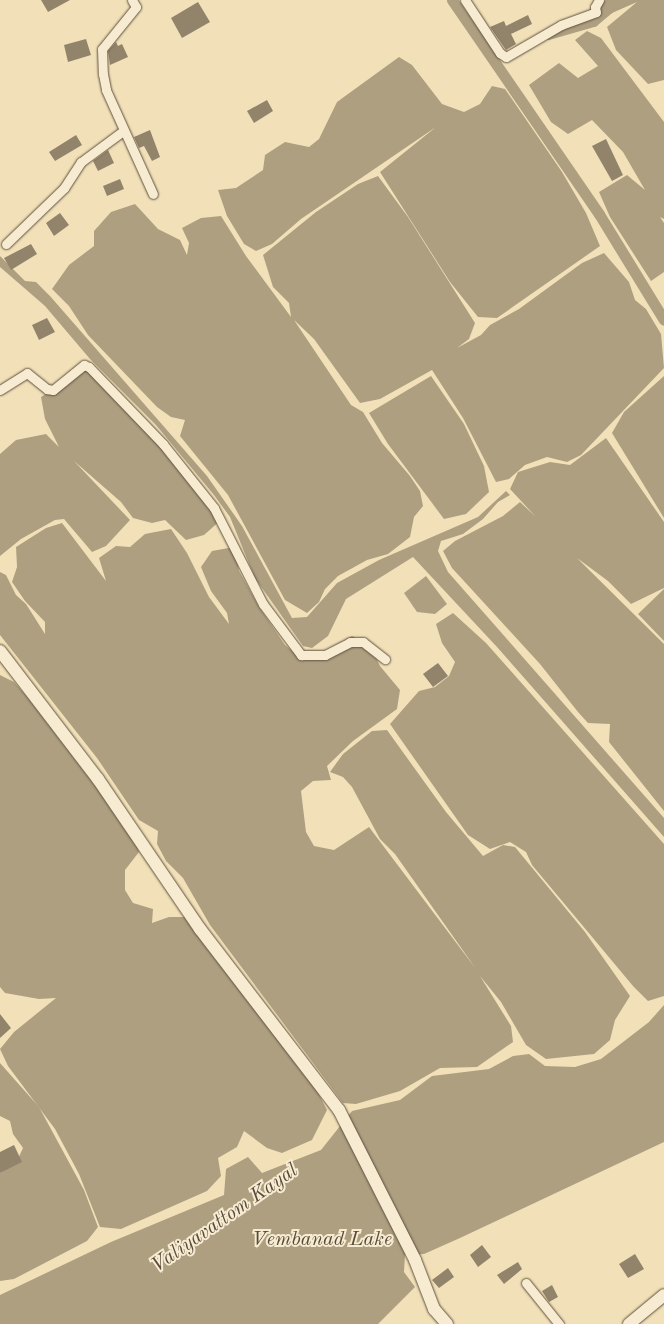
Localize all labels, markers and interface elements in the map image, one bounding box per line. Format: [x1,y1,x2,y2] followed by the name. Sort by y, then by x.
[147,1159,303,1279] water label: Valiyavattom Kayal
[252,1228,392,1252] water label: Vembanad Lake

